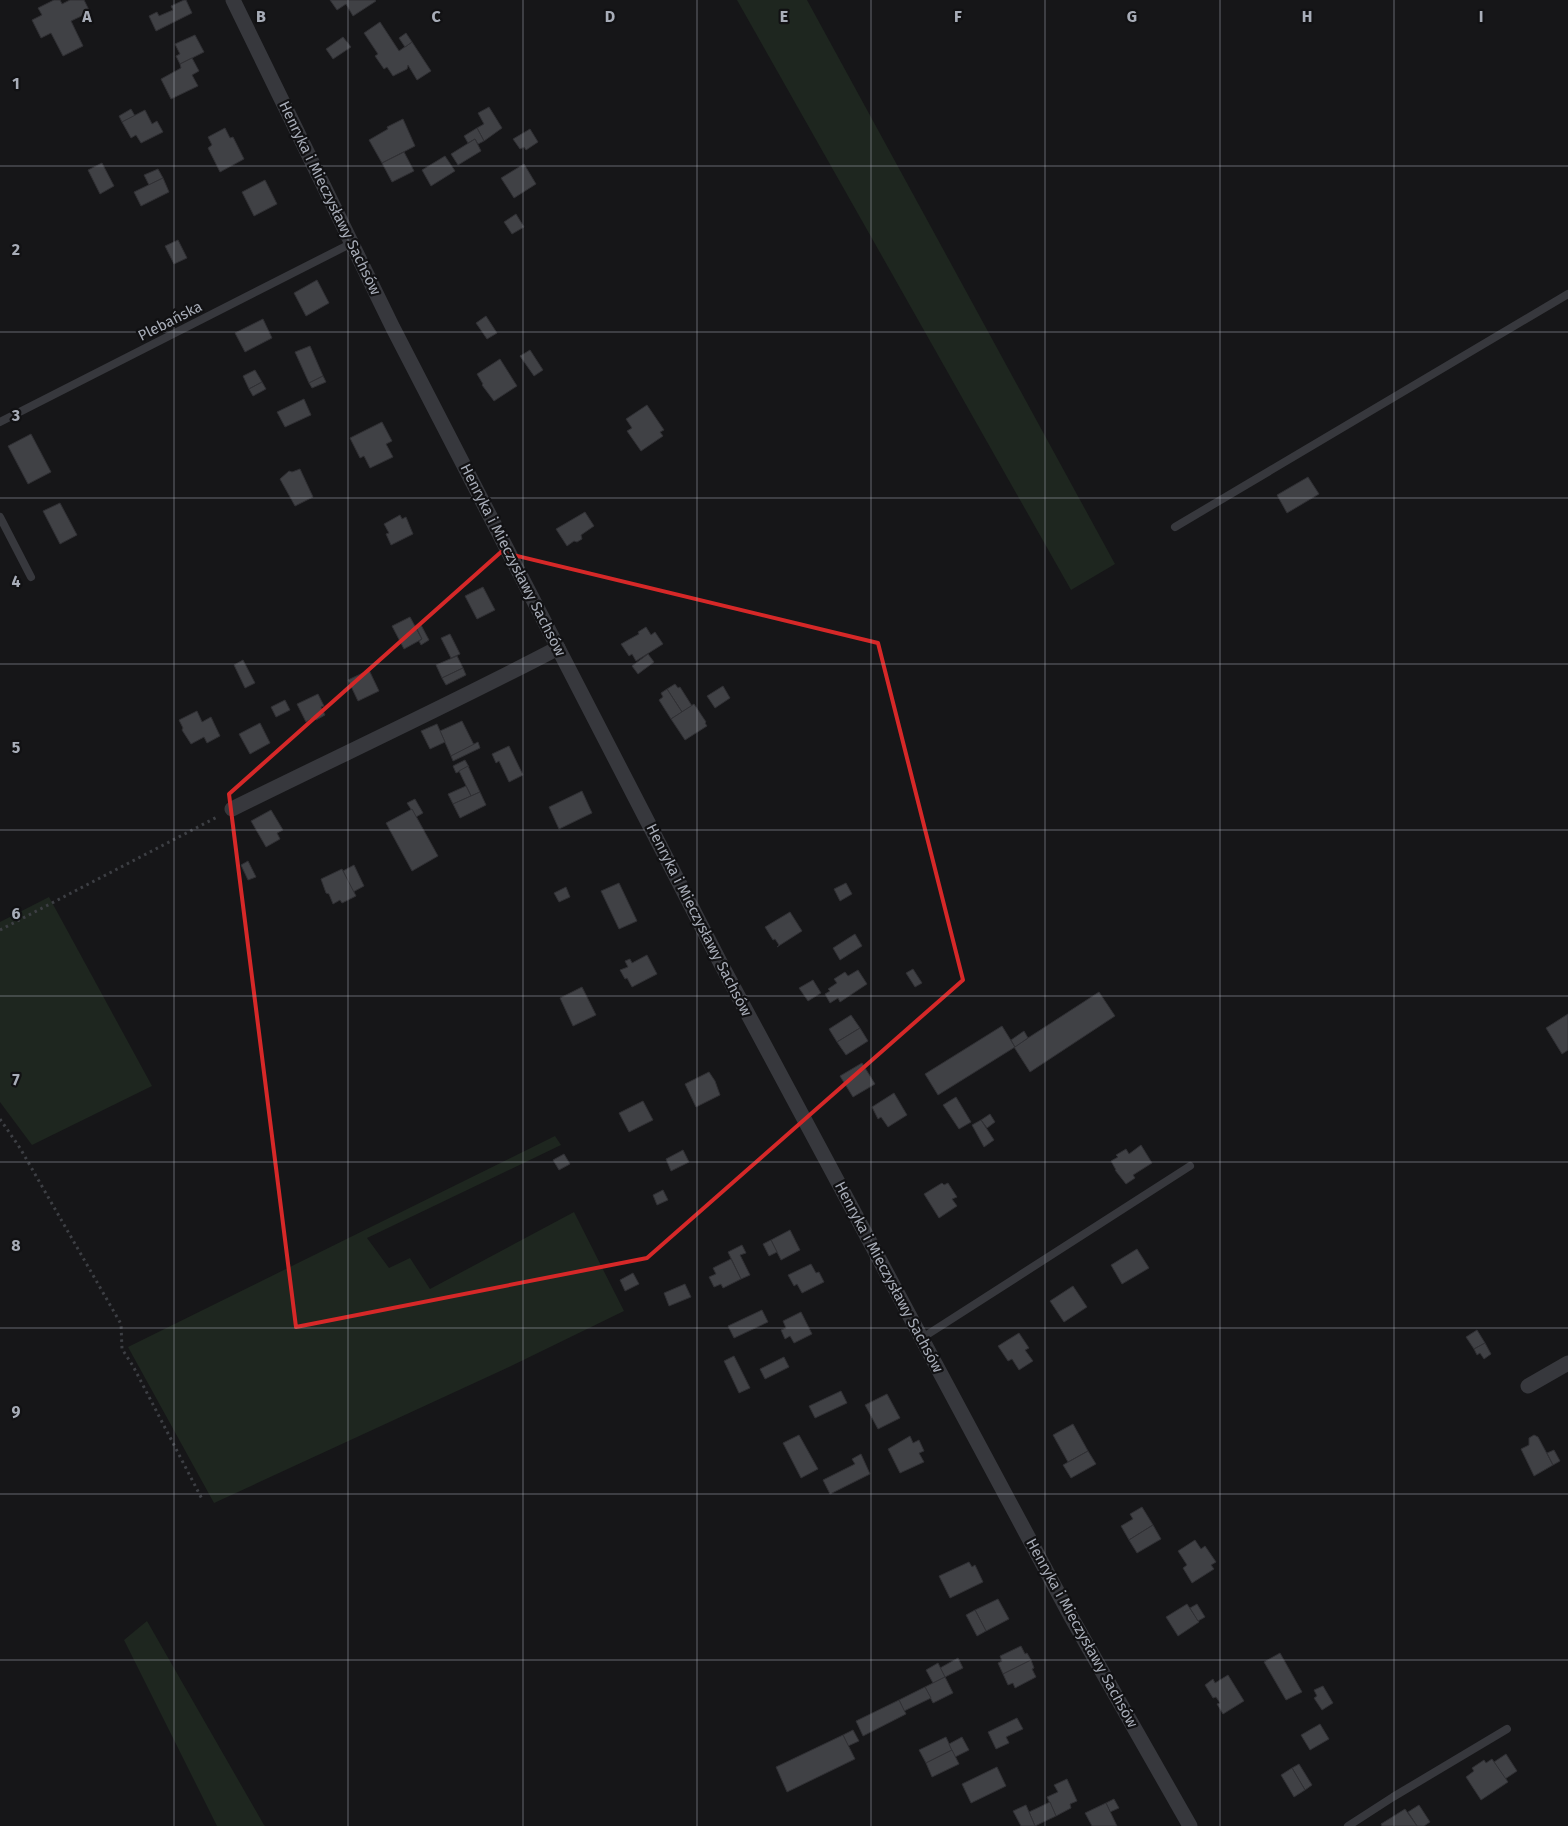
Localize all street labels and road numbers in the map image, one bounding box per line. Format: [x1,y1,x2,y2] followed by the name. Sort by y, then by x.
[275,98,385,298] street label: Henryka i Mieczysławy Sachsów
[135,297,205,345] street label: Plebańska
[456,461,570,659] street label: Henryka i Mieczysławy Sachsów
[642,821,756,1019] street label: Henryka i Mieczysławy Sachsów
[831,1178,947,1376] street label: Henryka i Mieczysławy Sachsów
[1022,1535,1142,1731] street label: Henryka i Mieczysławy Sachsów

